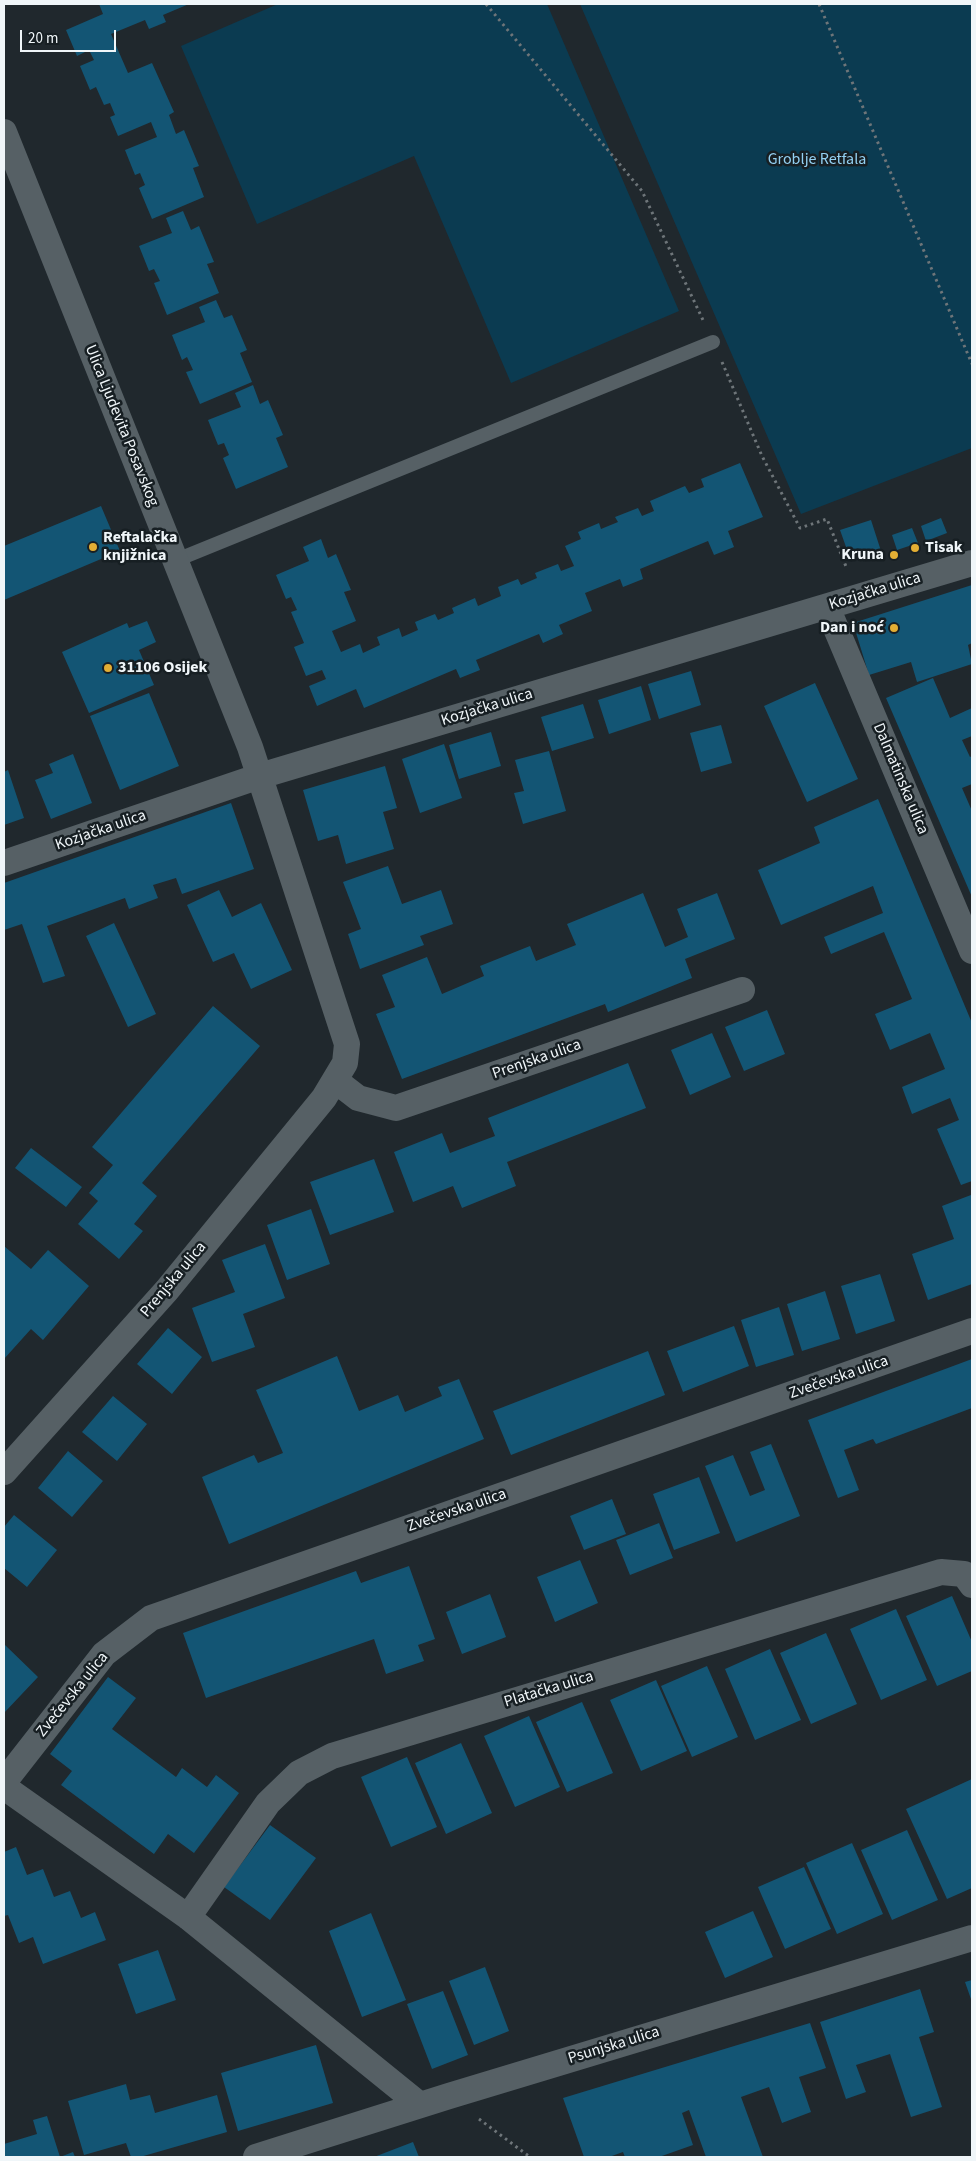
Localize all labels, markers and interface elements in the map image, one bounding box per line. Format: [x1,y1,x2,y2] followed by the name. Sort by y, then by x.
[22,20,119,52] scale bar
[28,28,58,49] text: 20 m
[768,150,866,170] park label: Groblje Retfala
[80,342,162,510] street label: Ulica Ljudevita Posavskog
[103,528,177,566] place label: Reftalačka knjižnica
[925,538,963,558] place label: Tisak
[87,541,99,553] marker: Reftalačka knjižnica
[909,542,921,554] marker: Tisak
[841,545,884,565] place label: Kruna
[888,549,900,561] marker: Kruna
[827,569,923,615] street label: Kozjačka ulica
[820,618,884,638] place label: Dan i noć
[888,622,900,634] marker: Dan i noć
[118,658,207,678] place label: 31106 Osijek
[102,662,114,674] marker: 31106 Osijek
[439,685,535,731] street label: Kozjačka ulica
[868,721,932,837] street label: Dalmatinska ulica
[53,806,149,856] street label: Kozjačka ulica
[490,1036,584,1084] street label: Prenjska ulica
[137,1238,211,1322] street label: Prenjska ulica
[787,1352,891,1404] street label: Zvečevska ulica
[405,1485,509,1537] street label: Zvečevska ulica
[33,1649,113,1741] street label: Zvečevska ulica
[502,1667,596,1713] street label: Platačka ulica
[566,2023,662,2069] street label: Psunjska ulica

